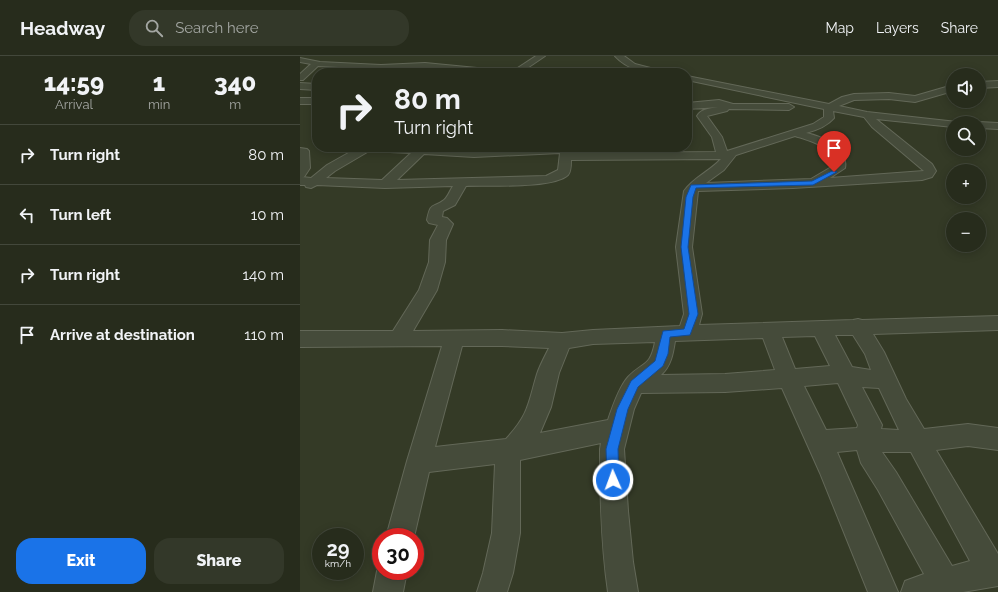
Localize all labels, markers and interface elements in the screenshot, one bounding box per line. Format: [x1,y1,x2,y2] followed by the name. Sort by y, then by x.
[129,10,409,46] search box
[20,17,105,39] text: Headway
[143,17,165,39] icon: search
[175,19,258,37] text: Search here
[826,20,854,36] text: Map
[876,20,919,36] text: Layers
[941,20,978,36] text: Share
[44,68,104,97] text: 14:59
[153,68,165,97] text: 1
[214,68,256,97] text: 340
[946,68,986,252] map controls
[946,68,986,108] button: sound
[394,83,461,116] text: 80 m
[328,84,380,136] icon: right
[55,97,93,112] text: Arrival
[148,97,170,112] text: min
[229,97,241,112] text: m
[946,116,986,156] button: search
[394,117,473,138] text: Turn right
[817,131,851,172] pin
[823,137,845,159] icon: arrive
[16,144,38,166] icon: right
[50,146,120,164] text: Turn right
[248,146,284,164] text: 80 m
[946,164,986,204] button: +
[16,204,38,226] icon: left
[50,206,111,224] text: Turn left
[251,206,284,224] text: 10 m
[946,212,986,252] button: −
[16,264,38,286] icon: right
[50,266,120,284] text: Turn right
[243,266,284,284] text: 140 m
[16,324,38,346] icon: arrive
[50,326,195,344] text: Arrive at destination
[244,326,284,344] text: 110 m
[592,459,634,501] position arrow
[372,528,424,580] speed limit sign: 30
[326,537,350,561] text: 29
[16,538,146,584] button: Exit
[154,538,284,584] button: Share
[325,558,351,569] text: km/h

